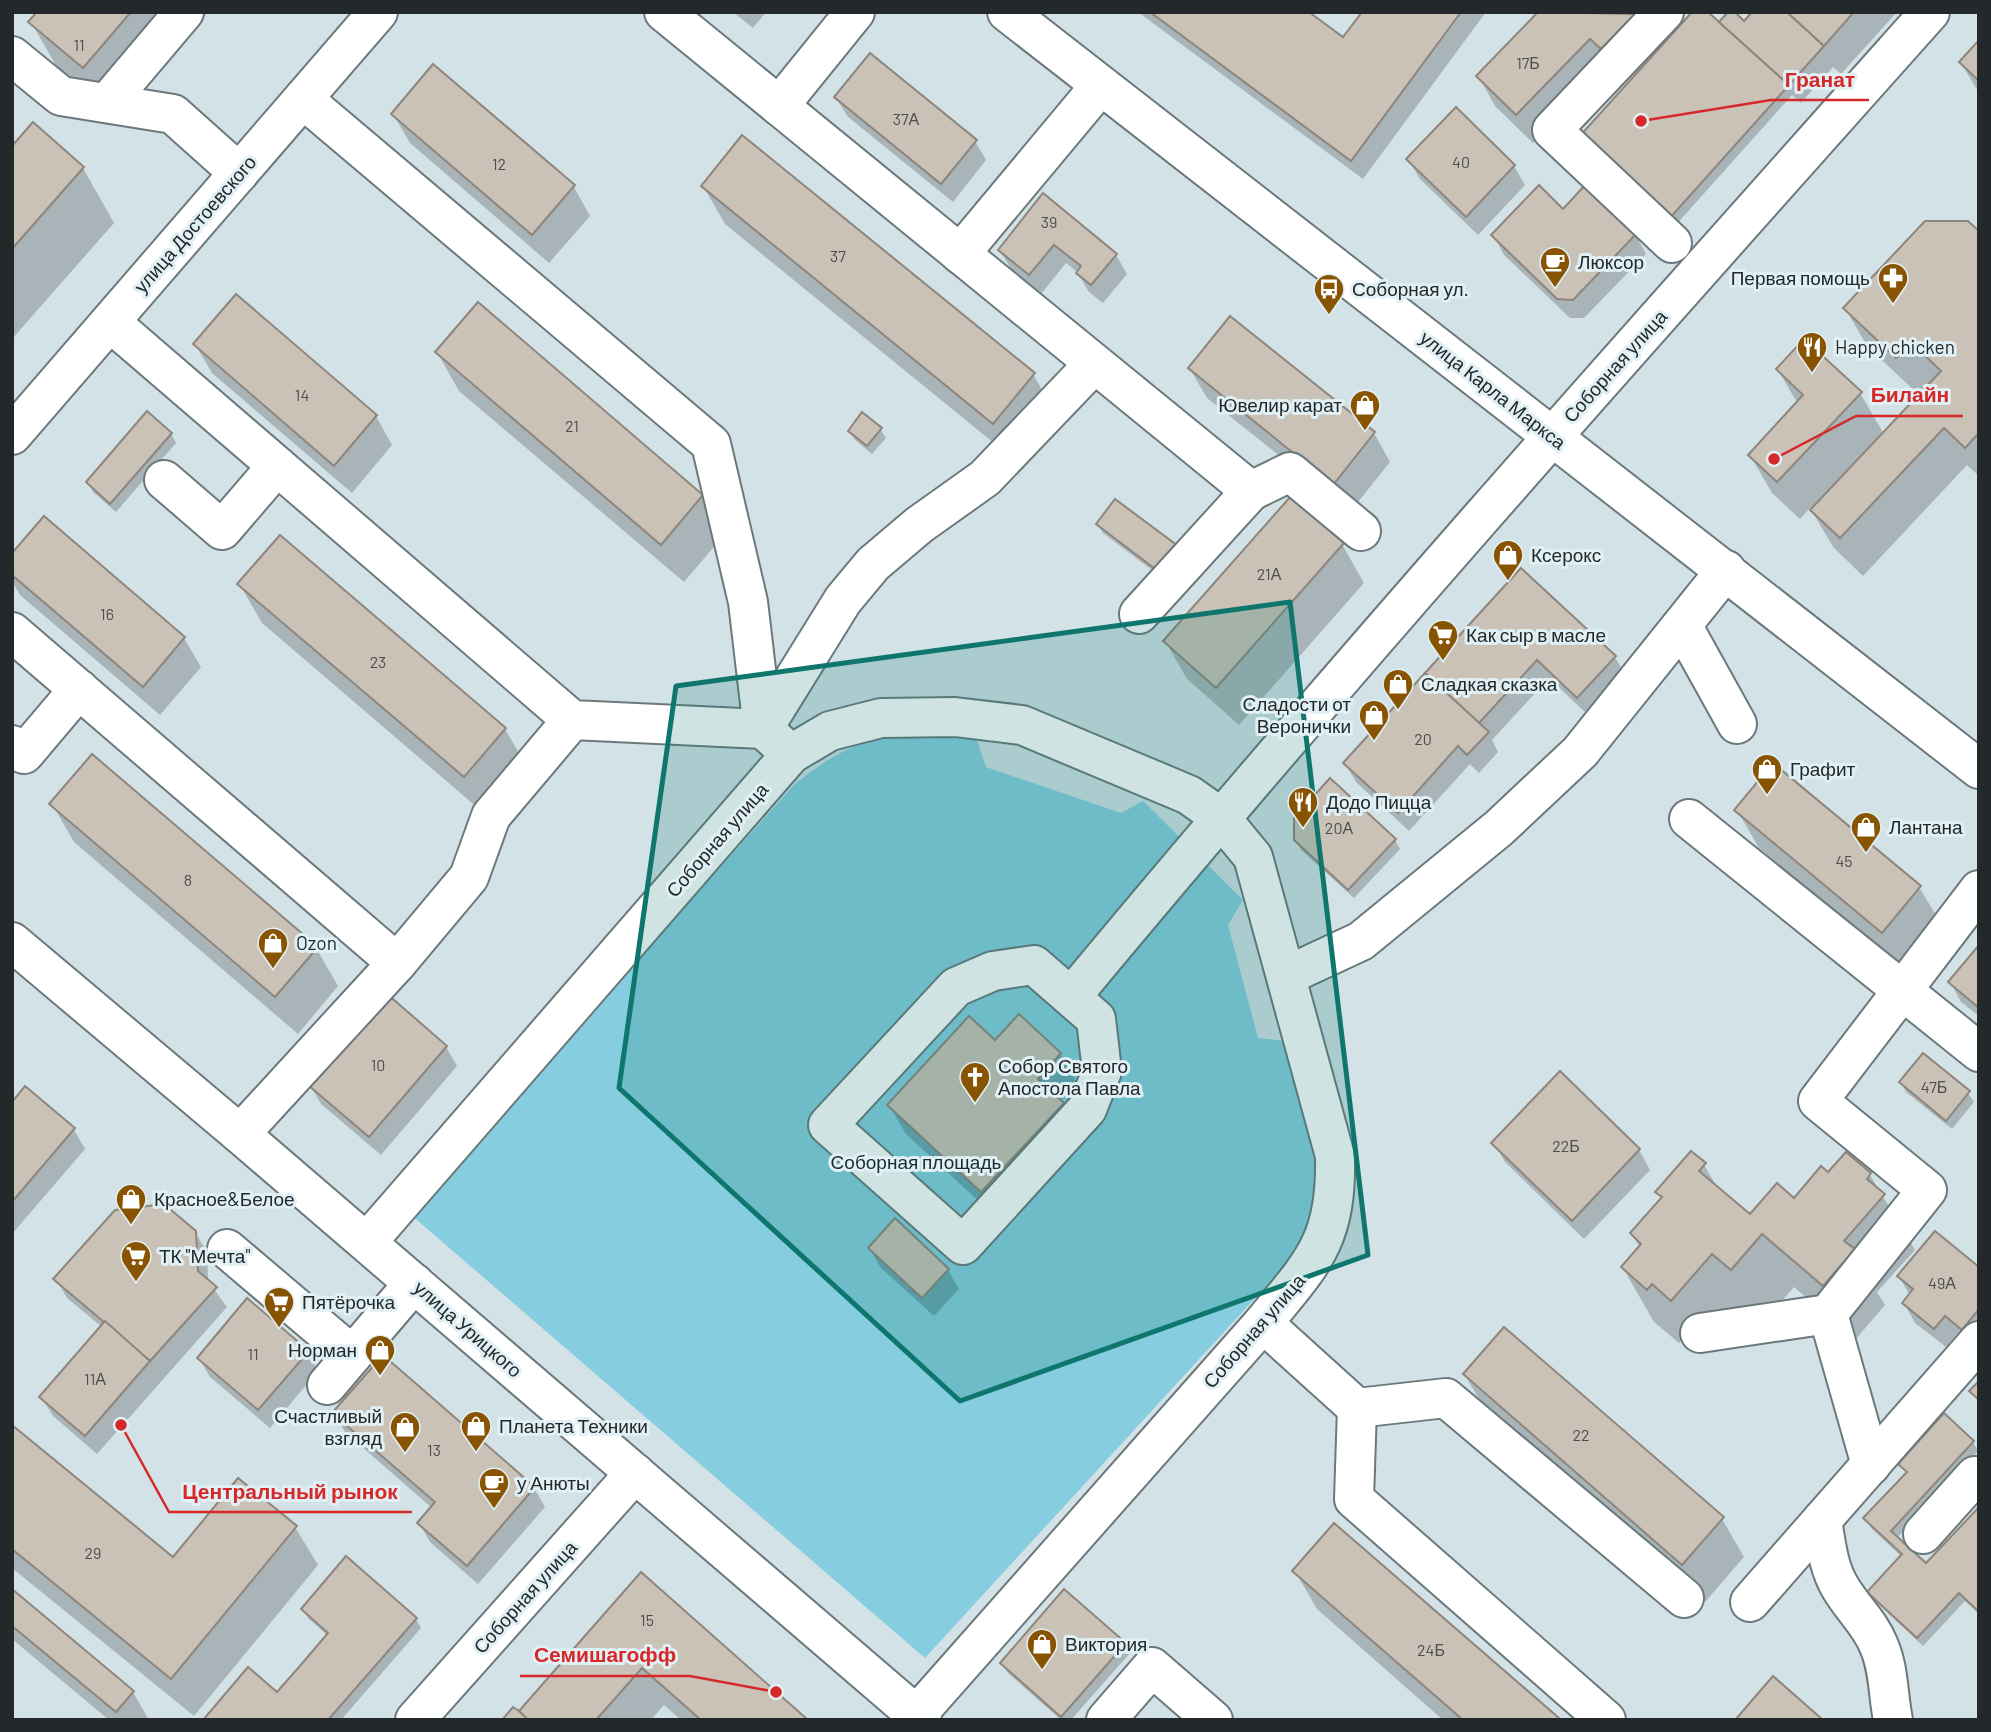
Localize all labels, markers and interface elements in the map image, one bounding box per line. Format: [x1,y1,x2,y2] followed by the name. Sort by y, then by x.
[73,35,85,54] house number: 11
[1516,53,1540,72] house number: 17Б
[1771,58,1869,100] callout: Гранат
[1785,66,1855,91] text: Гранат
[893,109,920,128] house number: 37А
[129,150,260,297] street label: улица Достоевского
[1452,152,1470,171] house number: 40
[492,154,506,173] house number: 12
[1041,212,1057,231] house number: 39
[1538,245,1572,289] cafe icon: Люксор
[830,246,846,265] house number: 37
[1578,250,1644,273] place label: Люксор
[1876,261,1910,305] pharmacy icon: Первая помощь
[1731,266,1870,289] place label: Первая помощь
[1312,272,1346,316] bus stop icon: Соборная ул.
[1352,277,1469,300] place label: Соборная ул.
[1558,304,1672,427] street label: Соборная улица
[1416,325,1571,454] street label: улица Карла Маркса
[1795,330,1829,374] restaurant icon: Happy chicken
[1835,335,1955,358] place label: Happy chicken
[1856,374,1963,416] callout: Билайн
[1871,381,1949,406] text: Билайн
[295,385,309,404] house number: 14
[1348,388,1382,432] shop icon: Ювелир карат
[1218,393,1342,416] place label: Ювелир карат
[565,416,579,435] house number: 21
[1491,538,1525,582] shop icon: Ксерокс
[1531,543,1601,566] place label: Ксерокс
[1257,564,1282,583] house number: 21А
[100,604,114,623] house number: 16
[1426,618,1460,662] supermarket icon: Как сыр в масле
[1466,623,1606,646] place label: Как сыр в масле
[370,652,386,671] house number: 23
[1381,667,1415,711] shop icon: Сладкая сказка
[1421,672,1558,695] place label: Сладкая сказка
[1243,692,1351,737] place label: Сладости от Веронички
[1357,698,1391,742] shop icon: Сладости от Веронички
[1414,729,1432,748] house number: 20
[1750,752,1784,796] shop icon: Графит
[1790,757,1856,780] place label: Графит
[661,778,773,901] street label: Соборная улица
[1286,785,1320,829] restaurant icon: Додо Пицца
[1326,790,1432,813] place label: Додо Пицца
[1849,810,1883,854] shop icon: Лантана
[1889,815,1963,838] place label: Лантана
[1325,818,1353,837] house number: 20А
[1835,851,1853,870] house number: 45
[184,870,192,889] house number: 8
[256,926,290,970] shop icon: Ozon
[296,931,337,954] place label: Ozon
[998,1054,1141,1099] place label: Собор Святого Апостола Павла
[371,1055,385,1074] house number: 10
[958,1060,992,1104] church icon: Собор Святого Апостола Павла
[1921,1077,1947,1096] house number: 47Б
[1552,1136,1580,1155] house number: 22Б
[831,1150,1001,1173] park label: Соборная площадь
[114,1182,148,1226] shop icon: Красное&Белое
[154,1187,295,1210] place label: Красное&Белое
[119,1239,153,1283] supermarket icon: ТК "Мечта"
[159,1244,250,1267] place label: ТК "Мечта"
[1198,1269,1310,1392] street label: Соборная улица
[1928,1273,1956,1292] house number: 49А
[410,1276,527,1382] street label: улица Урицкого
[262,1285,296,1329] supermarket icon: Пятёрочка
[302,1290,396,1313] place label: Пятёрочка
[363,1333,397,1377] shop icon: Норман
[288,1338,357,1361] place label: Норман
[247,1344,259,1363] house number: 11
[84,1369,106,1388] house number: 11А
[274,1404,382,1449] place label: Счастливый взгляд
[459,1409,493,1453] shop icon: Планета Техники
[388,1410,422,1454] shop icon: Счастливый взгляд
[499,1414,648,1437] place label: Планета Техники
[1572,1425,1590,1444] house number: 22
[427,1440,441,1459] house number: 13
[477,1466,511,1510] cafe icon: у Анюты
[169,1470,412,1512] callout: Центральный рынок
[517,1471,590,1494] place label: у Анюты
[182,1478,398,1503] text: Центральный рынок
[468,1535,582,1658] street label: Соборная улица
[85,1543,101,1562] house number: 29
[640,1610,654,1629] house number: 15
[1025,1627,1059,1671] shop icon: Виктория
[1065,1632,1147,1655] place label: Виктория
[520,1634,690,1676] callout: Семишагофф
[1417,1640,1445,1659] house number: 24Б
[534,1641,676,1666] text: Семишагофф

